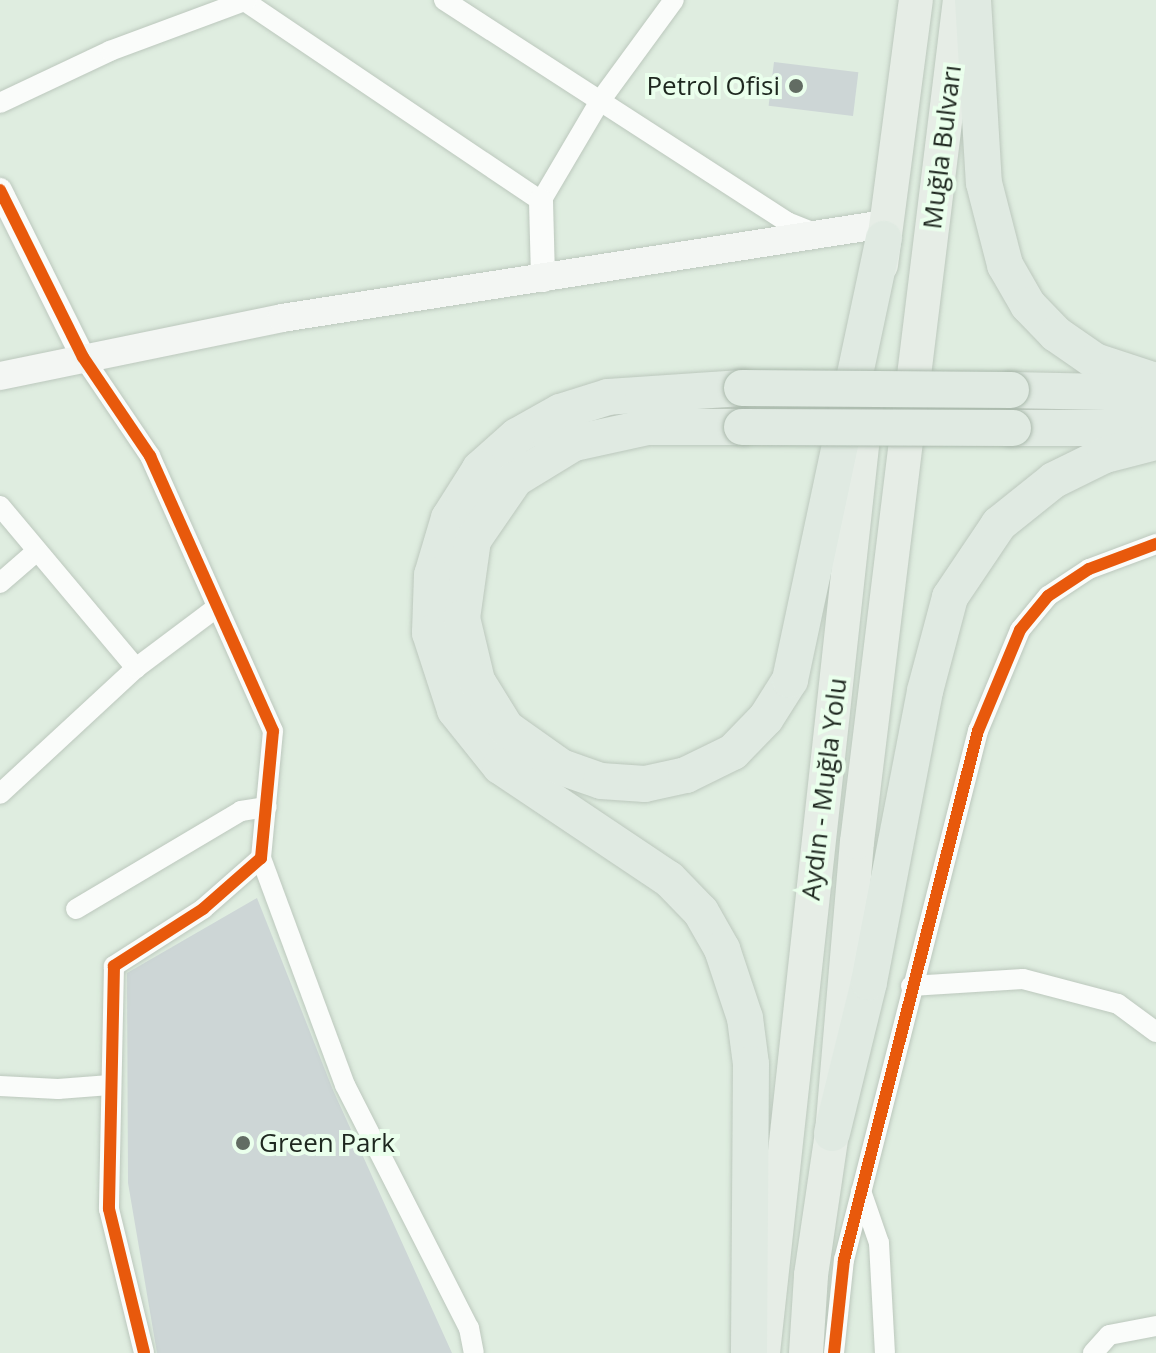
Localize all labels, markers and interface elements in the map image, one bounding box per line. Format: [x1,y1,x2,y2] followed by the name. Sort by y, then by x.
[916,63,968,231] street label: Muğla Bulvarı
[646,70,780,102] place label: Petrol Ofisi
[787,77,805,95] marker: Petrol Ofisi
[795,676,853,902] street label: Aydın - Muğla Yolu
[259,1127,395,1159] place label: Green Park
[234,1134,252,1152] marker: Green Park

